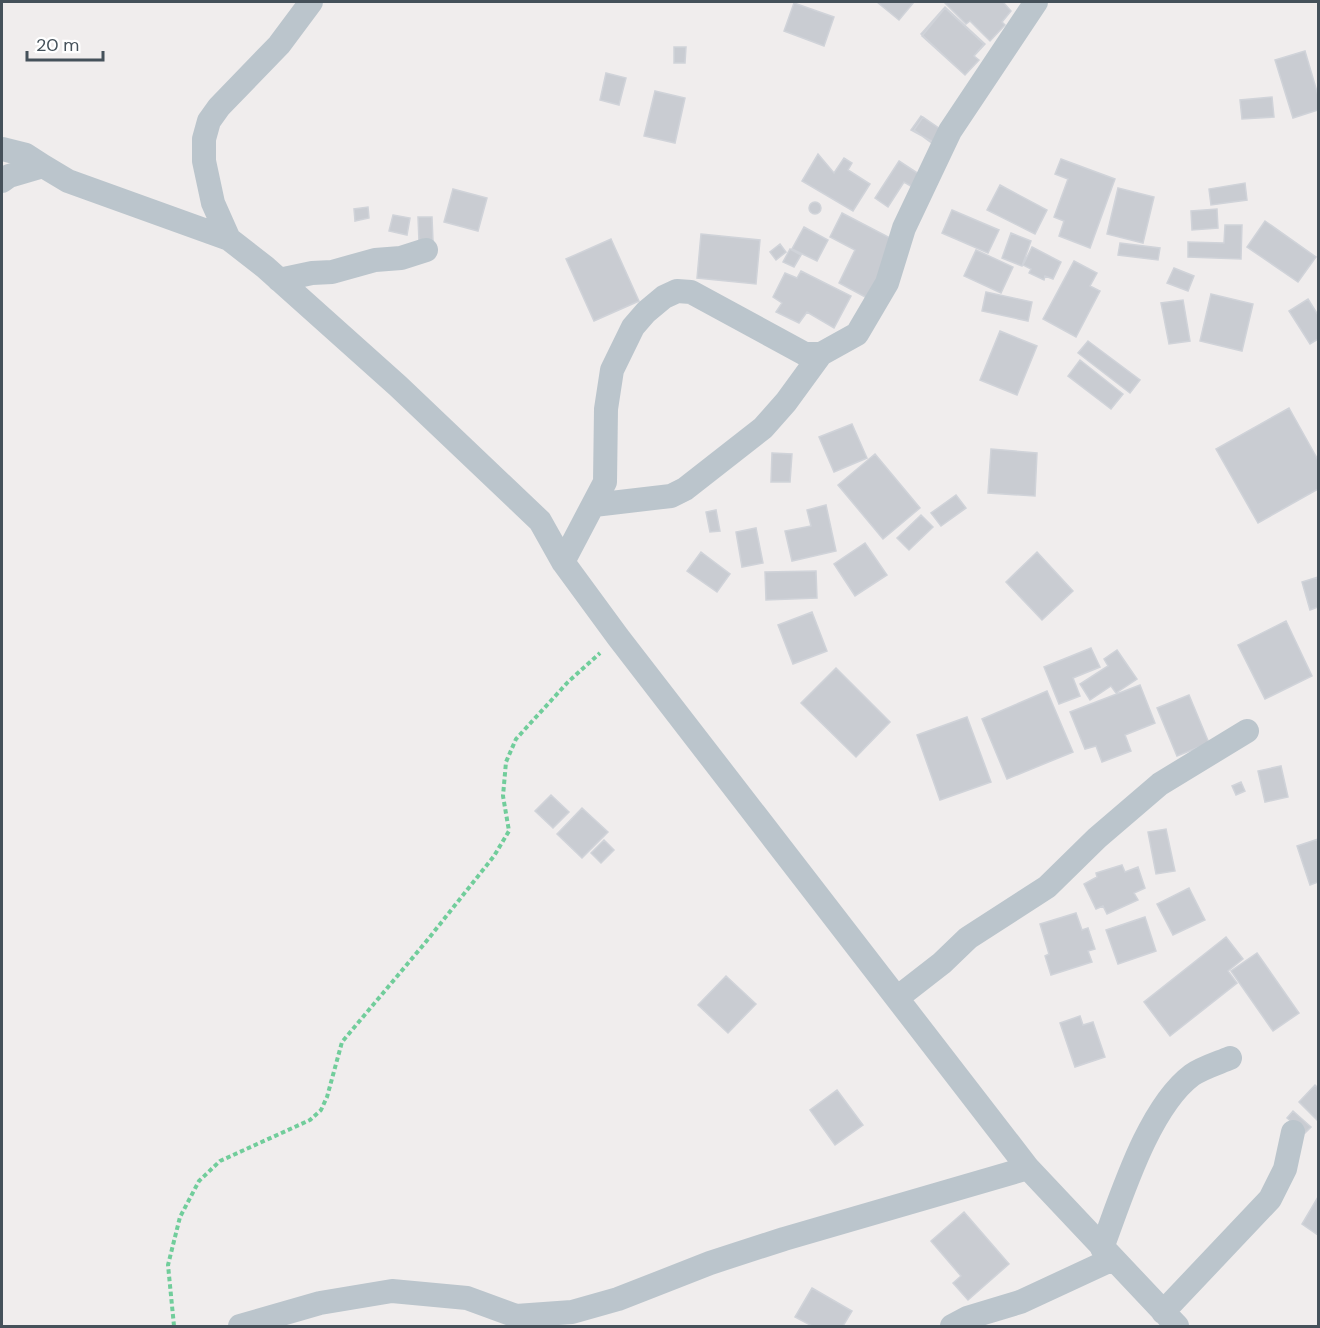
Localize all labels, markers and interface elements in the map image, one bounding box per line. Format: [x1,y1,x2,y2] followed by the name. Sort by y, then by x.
[27,24,104,62] scale bar
[36,33,79,57] text: 20 m

